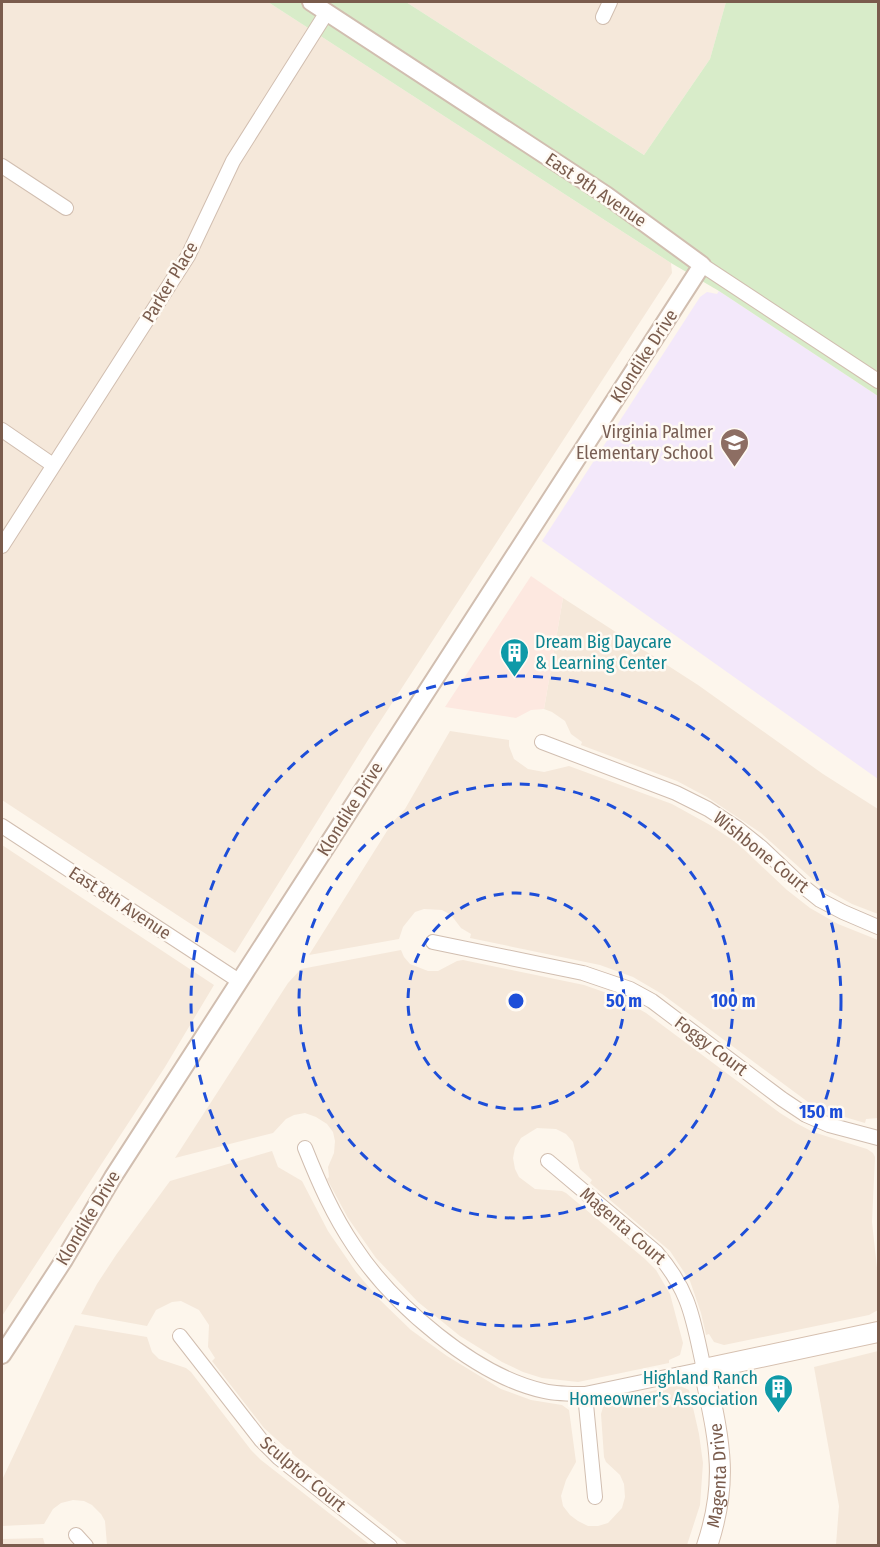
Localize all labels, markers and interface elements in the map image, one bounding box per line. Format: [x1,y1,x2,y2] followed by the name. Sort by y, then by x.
[541,148,651,232] street label: East 9th Avenue
[137,238,203,326] street label: Parker Place
[606,305,682,407] street label: Klondike Drive
[576,421,714,464] place label: Virginia Palmer Elementary School
[718,426,750,468] school or university icon: Virginia Palmer Elementary School
[535,631,672,674] place label: Dream Big Daycare & Learning Center
[498,636,530,678] building icon: Dream Big Daycare & Learning Center
[312,758,388,860] street label: Klondike Drive
[709,807,813,897] street label: Wishbone Court
[65,862,175,944] street label: East 8th Avenue
[606,990,642,1012] text: 50 m
[711,990,755,1012] text: 100 m
[506,991,526,1011] centre of rings
[670,1011,752,1081] street label: Foggy Court
[799,1101,843,1123] text: 150 m
[51,1166,125,1269] street label: Klondike Drive
[576,1183,671,1269] street label: Magenta Court
[569,1367,758,1410] place label: Highland Ranch Homeowner's Association
[763,1372,795,1414] building icon: Highland Ranch Homeowner's Association
[702,1421,731,1530] street label: Magenta Drive
[255,1432,351,1516] street label: Sculptor Court

